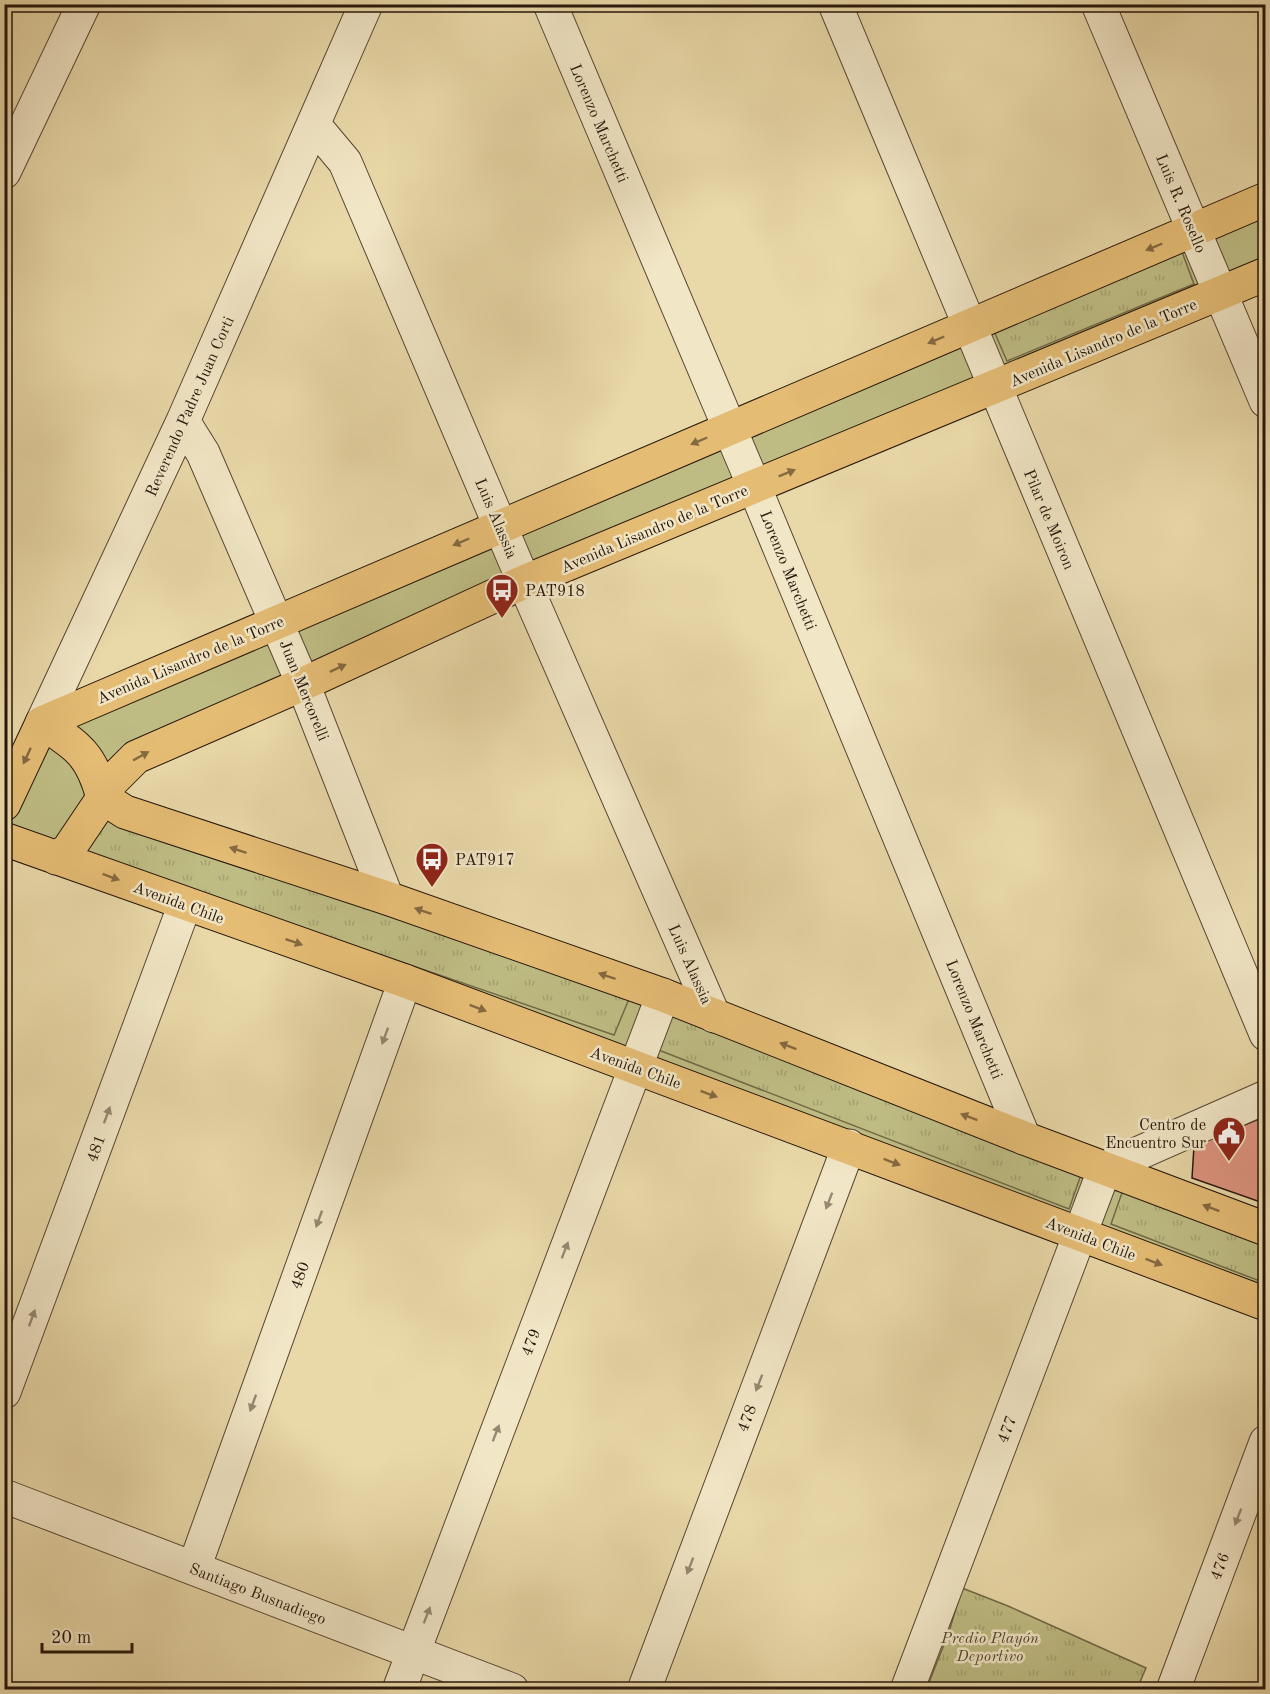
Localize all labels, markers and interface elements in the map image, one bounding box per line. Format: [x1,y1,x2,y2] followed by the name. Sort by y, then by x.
[566,62,630,185] street label: Lorenzo Marchetti
[1152,152,1208,256] street label: Luis R. Rosello
[1144,242,1162,252] one-way arrow
[1008,297,1200,391] street label: Avenida Lisandro de la Torre
[144,314,238,499] street label: Reverendo Padre Juan Corti
[927,336,945,345] one-way arrow
[689,436,707,446] one-way arrow
[1020,467,1077,573] street label: Pilar de Moiron
[778,468,796,478] one-way arrow
[471,476,519,561] street label: Luis Alassia
[559,483,751,577] street label: Avenida Lisandro de la Torre
[756,509,818,633] street label: Lorenzo Marchetti
[453,538,470,547] one-way arrow
[484,572,520,619] bus stop icon: PAT918
[525,584,585,600] place label: PAT918
[95,614,287,708] street label: Avenida Lisandro de la Torre
[276,638,331,744] street label: Juan Mercorelli
[330,663,347,672] one-way arrow
[22,748,31,765] one-way arrow
[133,751,150,761] one-way arrow
[414,841,450,888] bus stop icon: PAT917
[229,844,247,854] one-way arrow
[455,853,515,869] place label: PAT917
[102,873,120,883] one-way arrow
[131,880,226,928] street label: Avenida Chile
[414,906,432,916] one-way arrow
[664,922,714,1007] street label: Luis Alassia
[286,938,304,948] one-way arrow
[942,958,1004,1082] street label: Lorenzo Marchetti
[598,971,616,981] one-way arrow
[469,1004,487,1013] one-way arrow
[380,1027,390,1045] one-way arrow
[779,1040,797,1050] one-way arrow
[588,1045,683,1093] street label: Avenida Chile
[700,1090,718,1100] one-way arrow
[103,1106,113,1124] one-way arrow
[960,1111,978,1121] one-way arrow
[1211,1115,1247,1162] public building icon: Centro de Encuentro Sur
[1105,1118,1206,1152] place label: Centro de Encuentro Sur
[85,1133,109,1165] street label: 481
[883,1158,901,1168] one-way arrow
[823,1192,833,1210] one-way arrow
[1202,1203,1220,1212] one-way arrow
[314,1210,324,1228] one-way arrow
[1043,1215,1138,1264] street label: Avenida Chile
[561,1241,571,1259] one-way arrow
[1145,1257,1163,1267] one-way arrow
[289,1260,313,1292] street label: 480
[28,1309,38,1327] one-way arrow
[519,1327,544,1359] street label: 479
[754,1375,764,1393] one-way arrow
[248,1394,258,1412] one-way arrow
[735,1403,760,1435] street label: 478
[995,1414,1020,1446] street label: 477
[492,1424,502,1442] one-way arrow
[1232,1508,1242,1526] one-way arrow
[1208,1551,1233,1583] street label: 476
[685,1557,695,1575] one-way arrow
[187,1561,328,1628] street label: Santiago Busnadiego
[423,1606,433,1624] one-way arrow
[42,1616,132,1654] scale bar
[51,1629,91,1647] text: 20 m
[940,1631,1039,1665] park label: Predio Playón Deportivo

